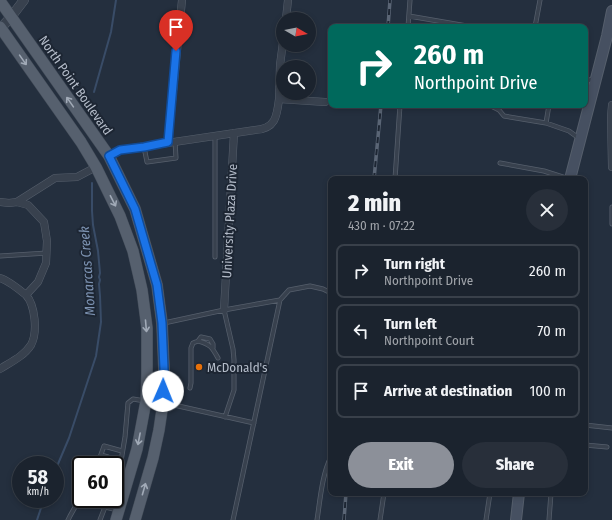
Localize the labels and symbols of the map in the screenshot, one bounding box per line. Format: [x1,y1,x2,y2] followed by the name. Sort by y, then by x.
[159,10,193,51] pin
[276,12,316,52] north arrow
[36,33,115,138] street label: North Point Boulevard
[19,54,27,65] one-way arrow
[66,97,74,108] one-way arrow
[219,163,240,279] street label: University Plaza Drive
[110,195,117,207] one-way arrow
[76,225,99,316] water label: Monarcas Creek
[143,319,150,332] one-way arrow
[207,360,268,375] place label: McDonald's
[194,362,204,372] marker: McDonald's
[142,370,184,412] position arrow
[135,432,143,445] one-way arrow
[72,456,124,508] speed limit sign: 60
[141,483,148,496] one-way arrow

